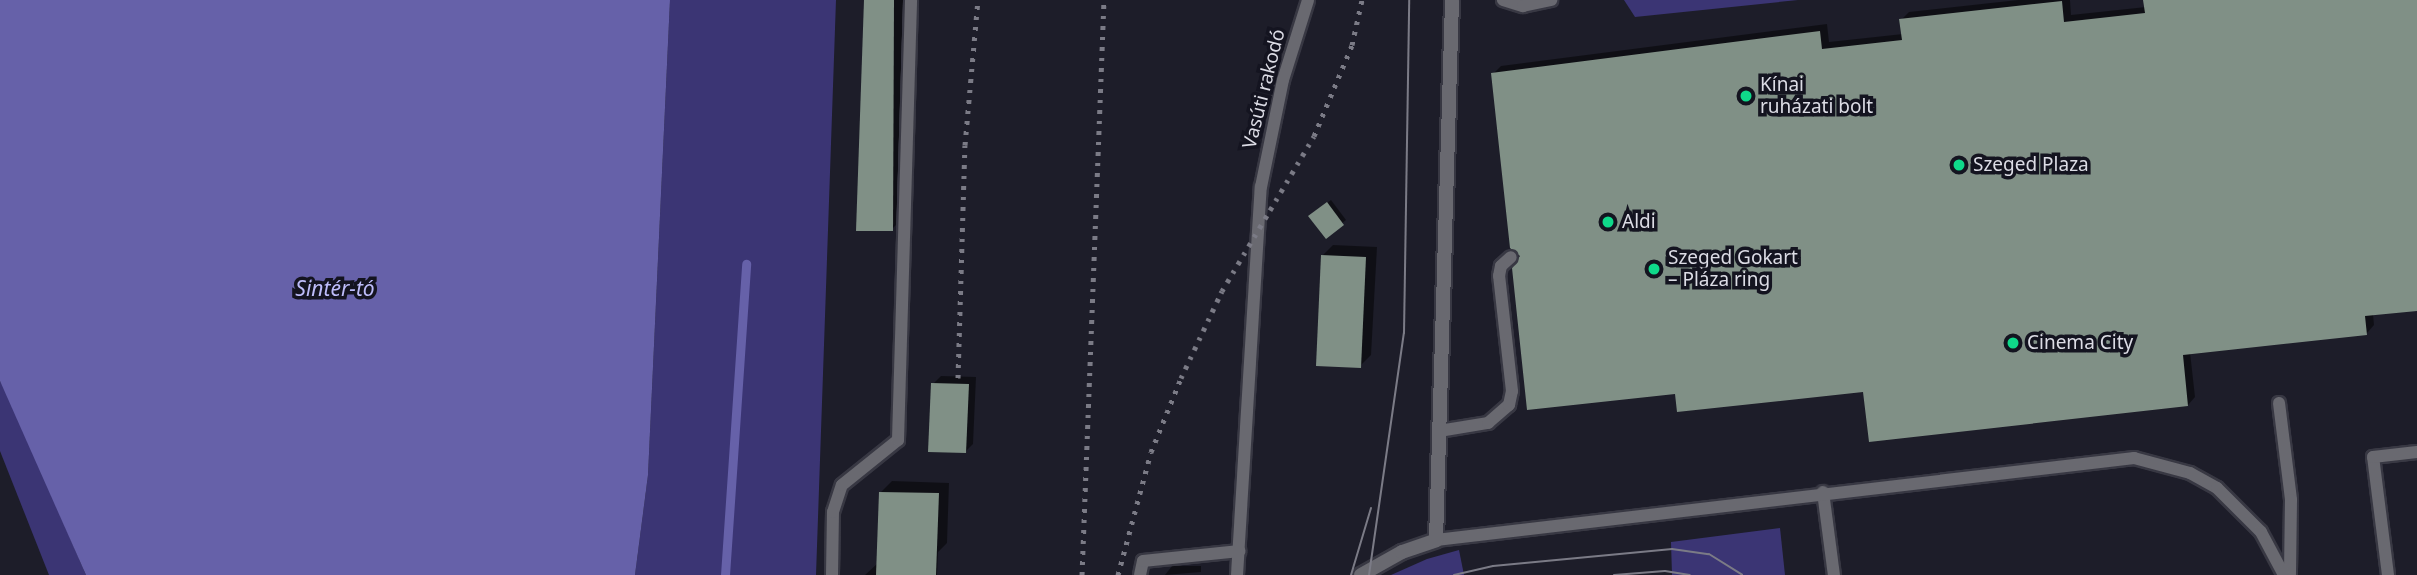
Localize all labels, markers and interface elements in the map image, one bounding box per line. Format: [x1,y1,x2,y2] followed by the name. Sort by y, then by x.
[1238,27,1290,151] street label: Vasúti rakodó
[1760,74,1873,118] place label: Kínai ruházati bolt
[1738,88,1754,104] marker: Kínai ruházati bolt
[1973,154,2089,176] place label: Szeged Plaza
[1951,157,1967,173] marker: Szeged Plaza
[1622,211,1656,233] place label: Aldi
[1600,214,1616,230] marker: Aldi
[1668,247,1798,291] place label: Szeged Gokart – Pláza ring
[1646,261,1662,277] marker: Szeged Gokart – Pláza ring
[295,275,375,301] water label: Sintér-tó
[2027,332,2133,354] place label: Cinema City
[2005,335,2021,351] marker: Cinema City

